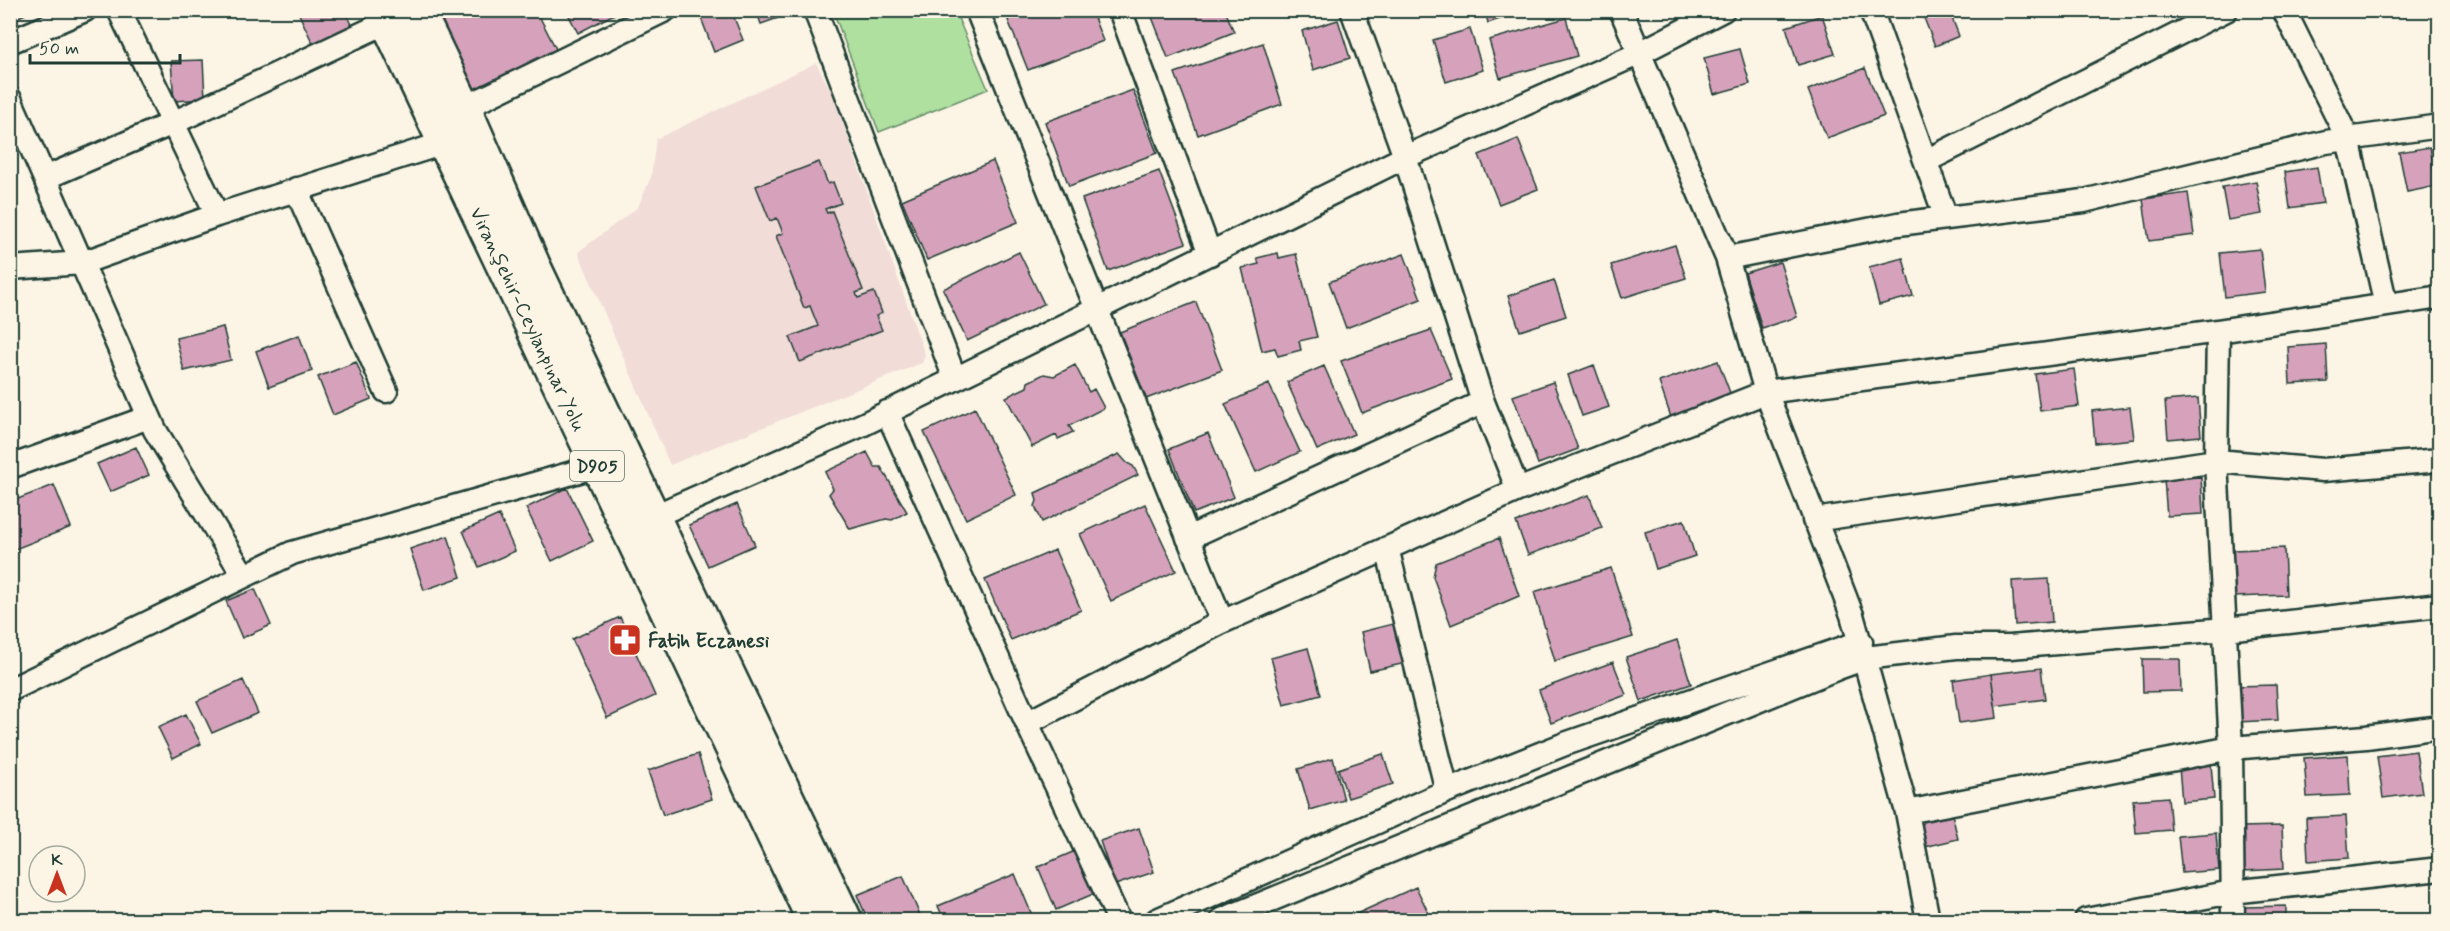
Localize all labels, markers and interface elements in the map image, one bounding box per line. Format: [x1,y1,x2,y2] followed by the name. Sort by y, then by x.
[30,27,180,65] scale bar
[39,37,79,61] text: 50 m
[462,203,592,436] street label: Viranşehir-Ceylanpınar Yolu
[570,451,624,481] road number: D905
[607,622,643,658] pharmacy icon: Fatih Eczanesi
[648,628,770,655] place label: Fatih Eczanesi
[27,844,87,904] north arrow
[51,850,63,871] text: K

